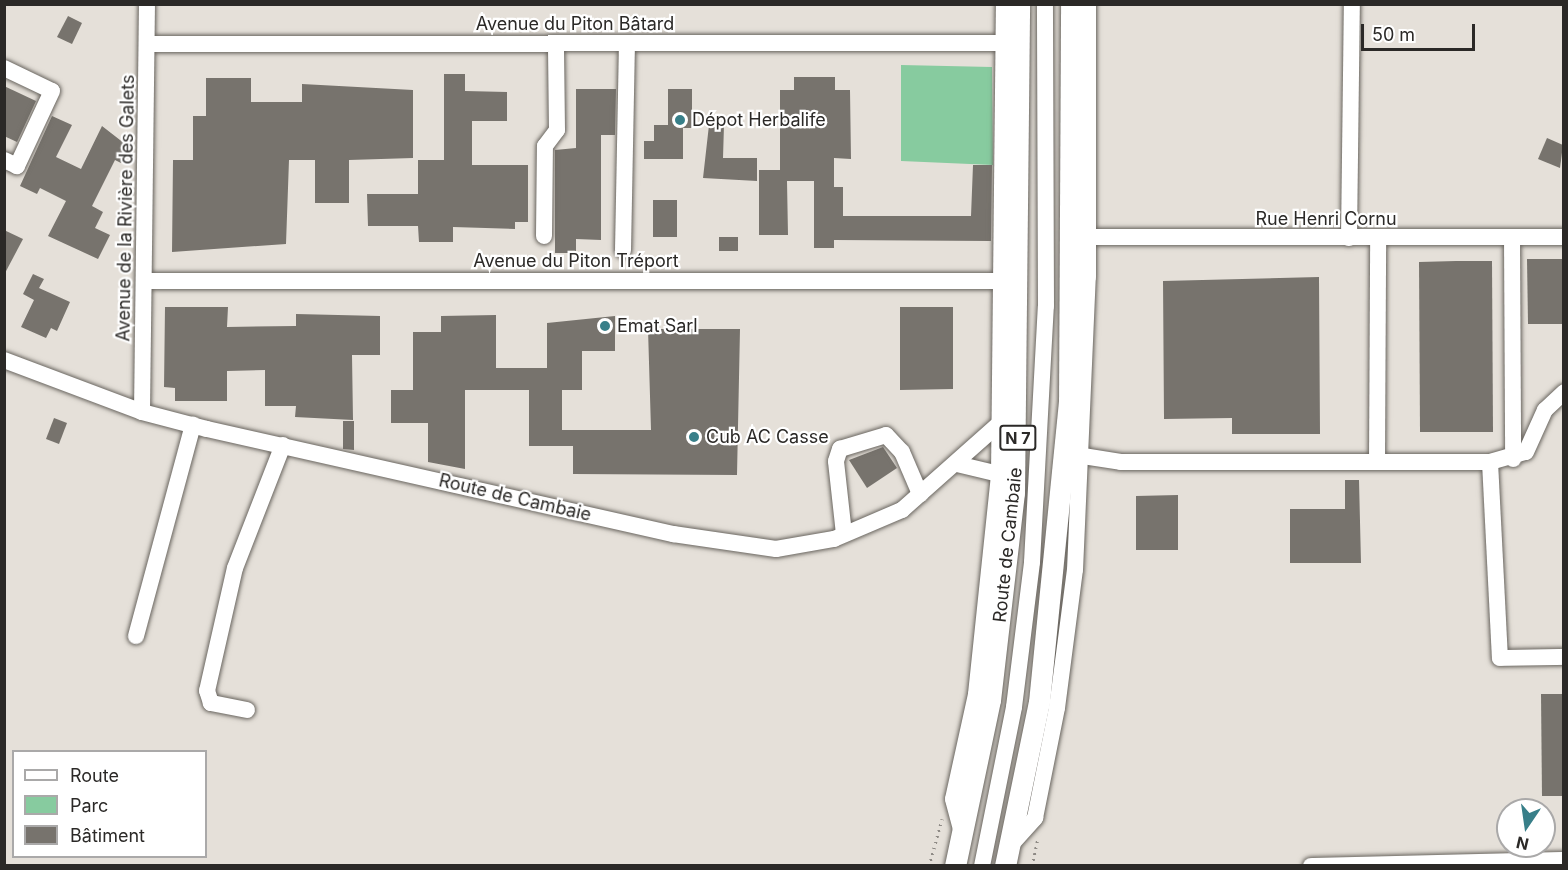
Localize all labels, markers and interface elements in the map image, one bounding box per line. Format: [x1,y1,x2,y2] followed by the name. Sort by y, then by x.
[1364,12,1478,50] scale bar
[476,13,674,35] street label: Avenue du Piton Bâtard
[1372,24,1415,45] text: 50 m
[113,74,139,342] street label: Avenue de la Rivière des Galets
[692,109,826,131] place label: Dépot Herbalife
[673,113,687,127] marker: Dépot Herbalife
[1255,208,1397,230] street label: Rue Henri Cornu
[473,250,679,272] street label: Avenue du Piton Tréport
[617,315,698,337] place label: Emat Sarl
[598,319,612,333] marker: Emat Sarl
[998,425,1038,451] road number: N 7
[706,426,829,448] place label: Cub AC Casse
[687,430,701,444] marker: Cub AC Casse
[989,466,1027,624] street label: Route de Cambaie
[437,470,593,526] street label: Route de Cambaie
[12,750,207,858] legend
[70,765,119,786] text: Route
[70,795,108,816] text: Parc
[1496,798,1556,858] north arrow
[70,825,145,846] text: Bâtiment
[1514,832,1531,855] text: N

